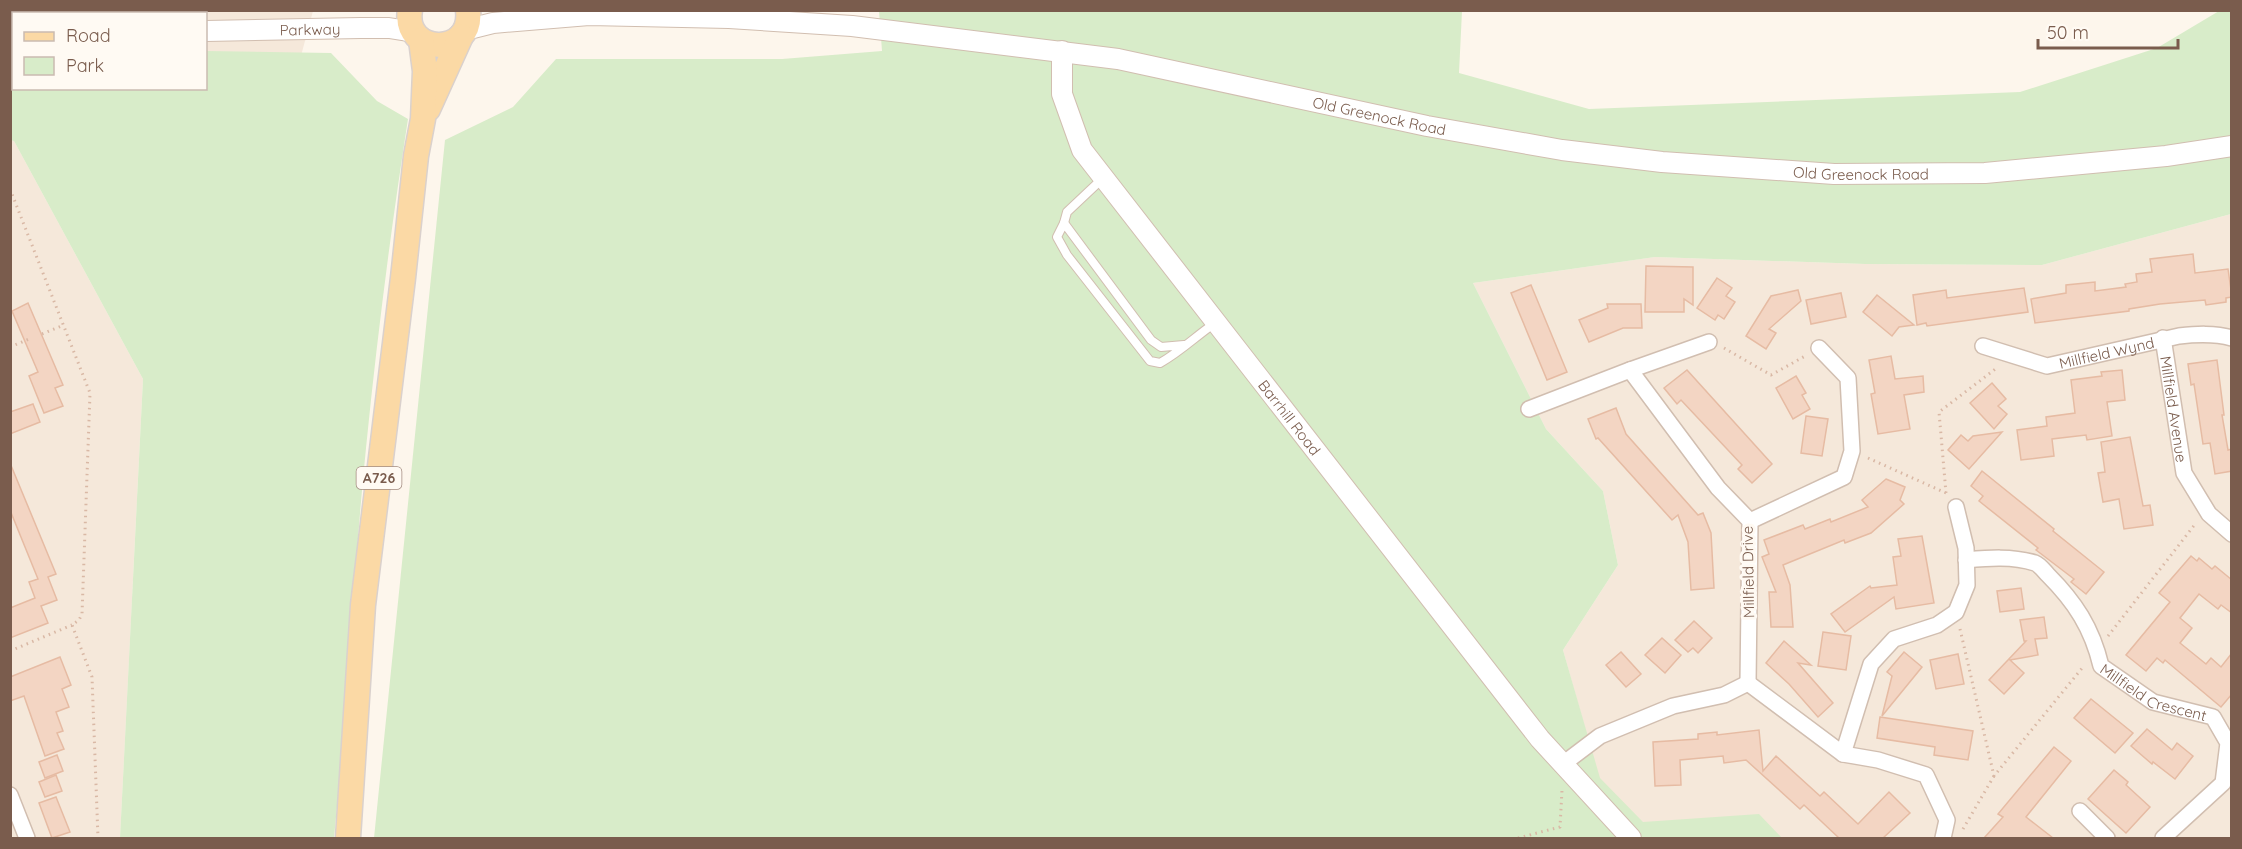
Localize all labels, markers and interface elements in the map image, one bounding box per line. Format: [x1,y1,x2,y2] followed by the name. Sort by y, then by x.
[12,12,207,90] legend
[2038,12,2178,50] scale bar
[279,19,341,39] street label: Parkway
[2047,21,2089,44] text: 50 m
[66,24,111,47] text: Road
[66,54,104,77] text: Park
[1311,92,1448,139] street label: Old Greenock Road
[1793,162,1929,184] street label: Old Greenock Road
[2057,332,2156,372] street label: Millfield Wynd
[2156,355,2192,464] street label: Millfield Avenue
[1255,376,1325,459] street label: Barrhill Road
[356,467,401,489] road number: A726
[1738,526,1758,618] street label: Millfield Drive
[2097,659,2209,725] street label: Millfield Crescent

